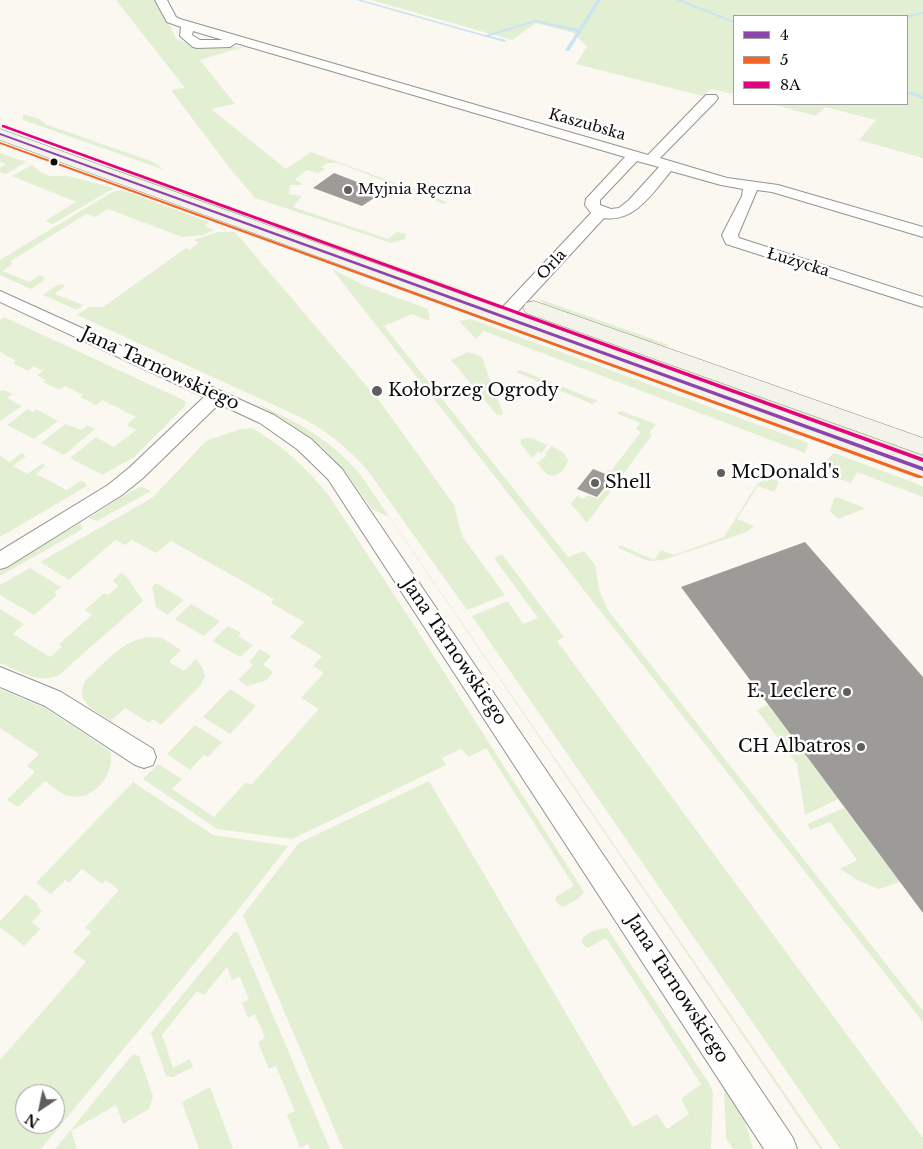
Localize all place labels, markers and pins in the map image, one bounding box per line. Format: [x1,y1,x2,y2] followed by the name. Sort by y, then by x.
[49,157,59,167] unlabelled marker
[358,181,471,199] place label: Myjnia Ręczna
[342,184,354,196] marker: Myjnia Ręczna
[388,380,559,402] place label: Kołobrzeg Ogrody
[370,384,384,398] marker: Kołobrzeg Ogrody
[731,462,840,484] place label: McDonald's
[715,467,727,479] marker: McDonald's
[605,472,651,494] place label: Shell
[589,477,601,489] marker: Shell
[747,681,837,703] place label: E. Leclerc
[841,686,853,698] marker: E. Leclerc
[738,736,851,758] place label: CH Albatros
[855,741,867,753] marker: CH Albatros

